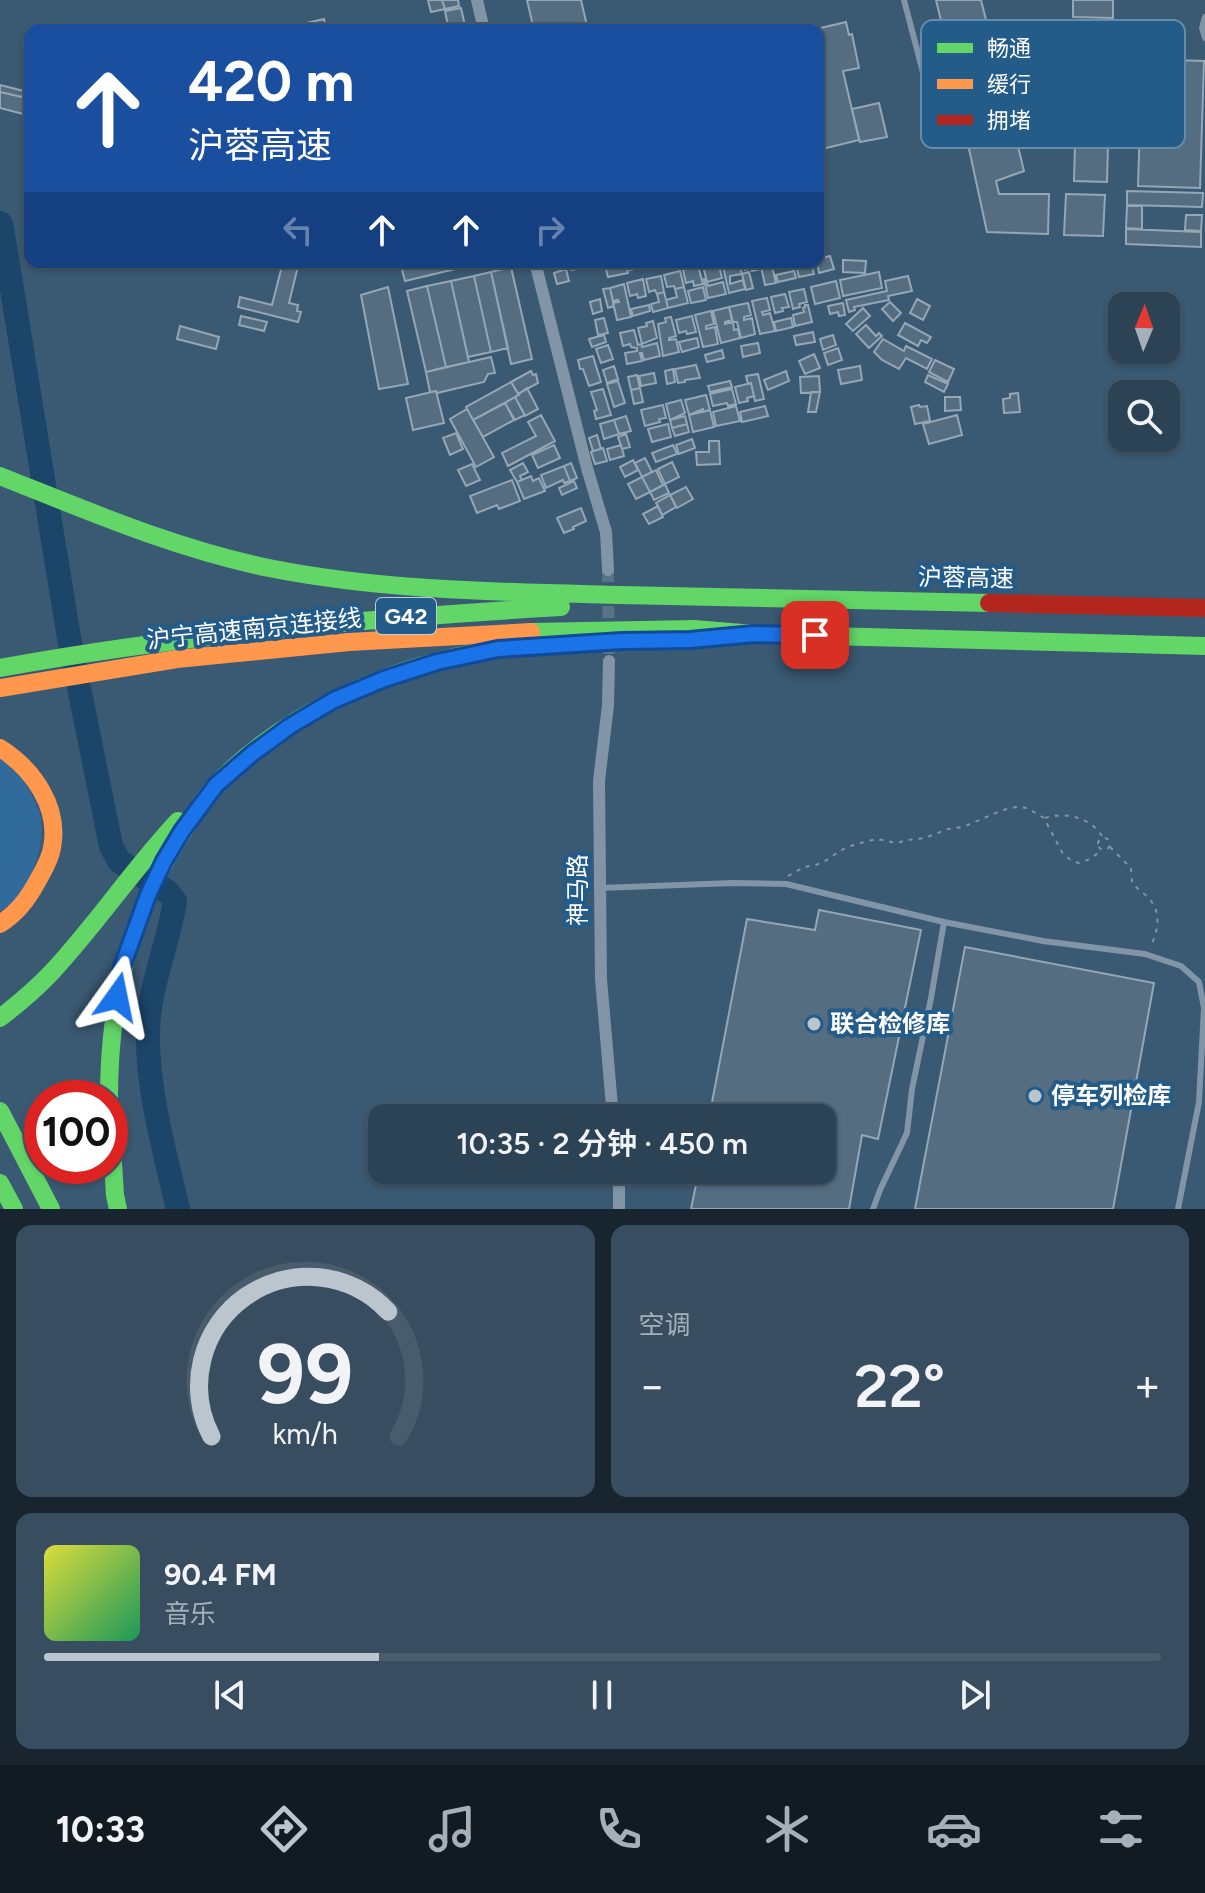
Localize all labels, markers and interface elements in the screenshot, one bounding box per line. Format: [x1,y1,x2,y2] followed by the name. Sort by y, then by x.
[921,20,1185,148] legend
[987,35,1031,62] text: 畅通
[188,48,354,115] text: 420 m
[56,56,160,160] icon: ahead
[987,71,1031,98] text: 缓行
[987,107,1031,134] text: 拥堵
[188,124,332,167] text: 沪蓉高速
[276,208,320,252] icon: left
[360,208,404,252] icon: ahead
[444,208,488,252] icon: ahead
[528,208,572,252] icon: right
[1108,292,1180,364] north arrow
[1108,292,1180,452] map controls
[1108,380,1180,452] button: search
[918,562,1014,593] street label: 沪蓉高速
[376,598,436,634] road number: G42
[781,601,849,669] pin
[145,603,363,654] street label: 沪宁高速南京连接线
[793,613,837,657] icon: arrive
[563,854,592,926] street label: 神马路
[75,955,159,1039] position arrow
[830,1009,950,1038] place label: 联合检修库
[805,1015,823,1033] marker: 联合检修库
[24,1080,128,1184] speed limit sign: 100
[1051,1081,1171,1110] place label: 停车列检库
[1026,1087,1044,1105] marker: 停车列检库
[456,1125,748,1162] text: 10:35 · 2 分钟 · 450 m
[639,1309,691,1341] text: 空调
[257,1324,354,1424] text: 99
[854,1350,945,1422] text: 22°
[639,1359,666,1412] text: −
[1134,1359,1161,1412] text: +
[273,1417,338,1451] text: km/h
[164,1556,277,1593] text: 90.4 FM
[164,1598,216,1630] text: 音乐
[208,1673,252,1717] icon: previous
[580,1673,624,1717] icon: pause
[953,1673,997,1717] icon: next
[256,1801,312,1857] icon: directions
[424,1801,480,1857] icon: music
[591,1801,647,1857] icon: phone
[759,1801,815,1857] icon: climate
[926,1801,982,1857] icon: car
[1093,1801,1149,1857] icon: filters
[56,1808,145,1851] text: 10:33

